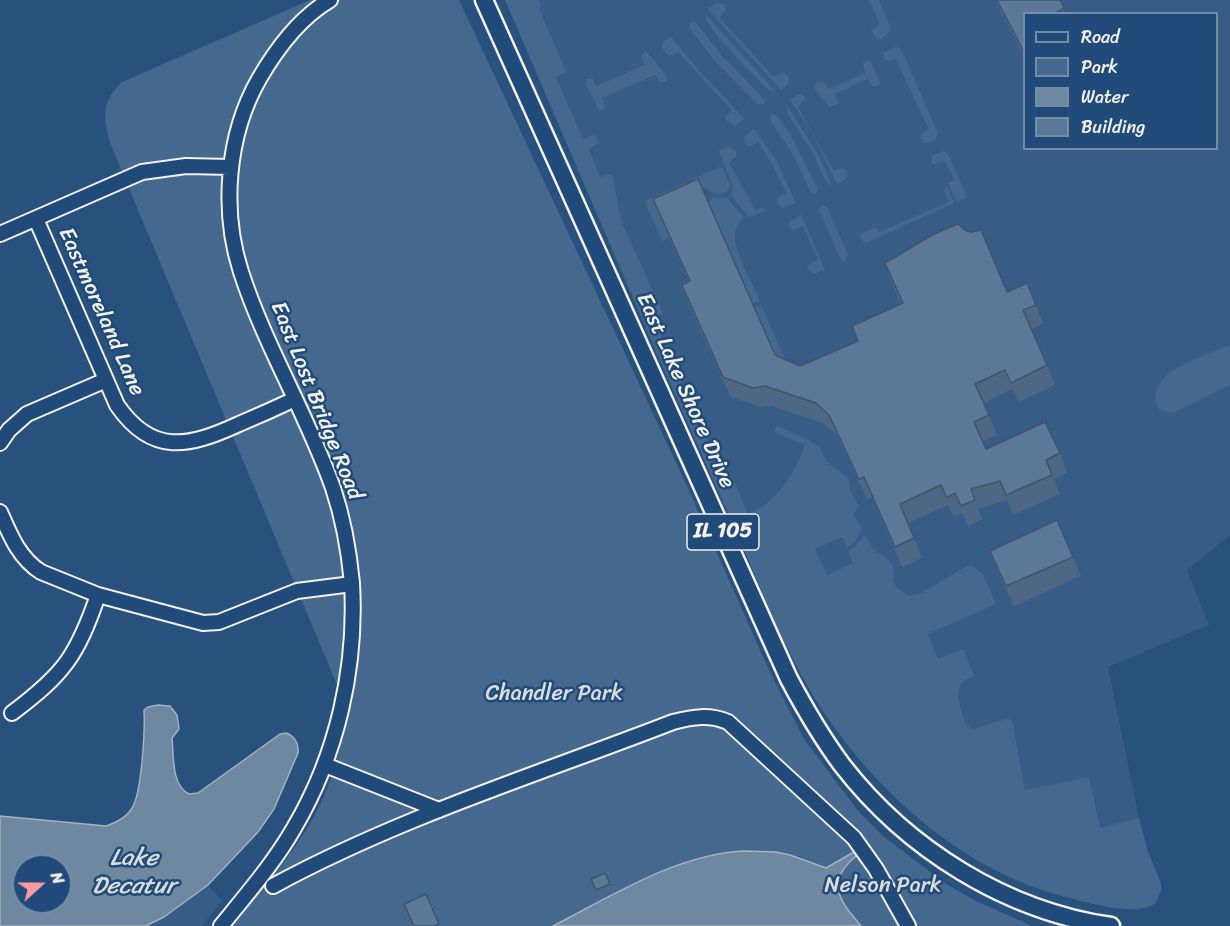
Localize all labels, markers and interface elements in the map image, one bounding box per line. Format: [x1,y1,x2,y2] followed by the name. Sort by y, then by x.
[1023,12,1218,150] legend
[1081,21,1120,53] text: Road
[1081,51,1118,83] text: Park
[1081,81,1128,113] text: Water
[1081,111,1145,143] text: Building
[52,224,150,400] street label: Eastmoreland Lane
[630,289,740,493] street label: East Lake Shore Drive
[264,298,368,504] street label: East Lost Bridge Road
[687,514,759,550] road number: IL 105
[485,681,623,707] park label: Chandler Park
[92,845,176,901] water label: Lake Decatur
[12,854,72,914] north arrow
[42,868,73,888] text: N
[825,873,941,899] park label: Nelson Park

